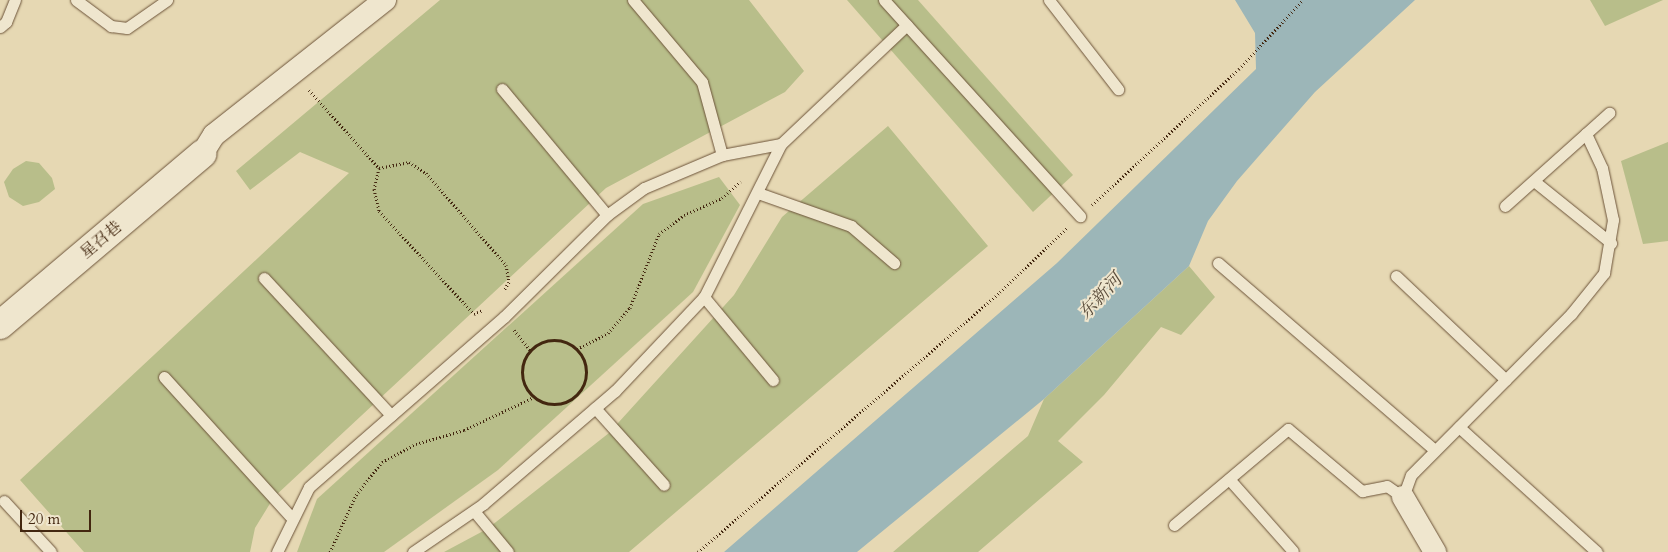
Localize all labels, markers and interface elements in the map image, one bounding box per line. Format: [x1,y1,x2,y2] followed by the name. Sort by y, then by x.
[76,217,126,263] street label: 星召巷
[1075,270,1127,324] water label: 东新河
[22,500,94,532] scale bar
[28,509,60,529] text: 20 m

